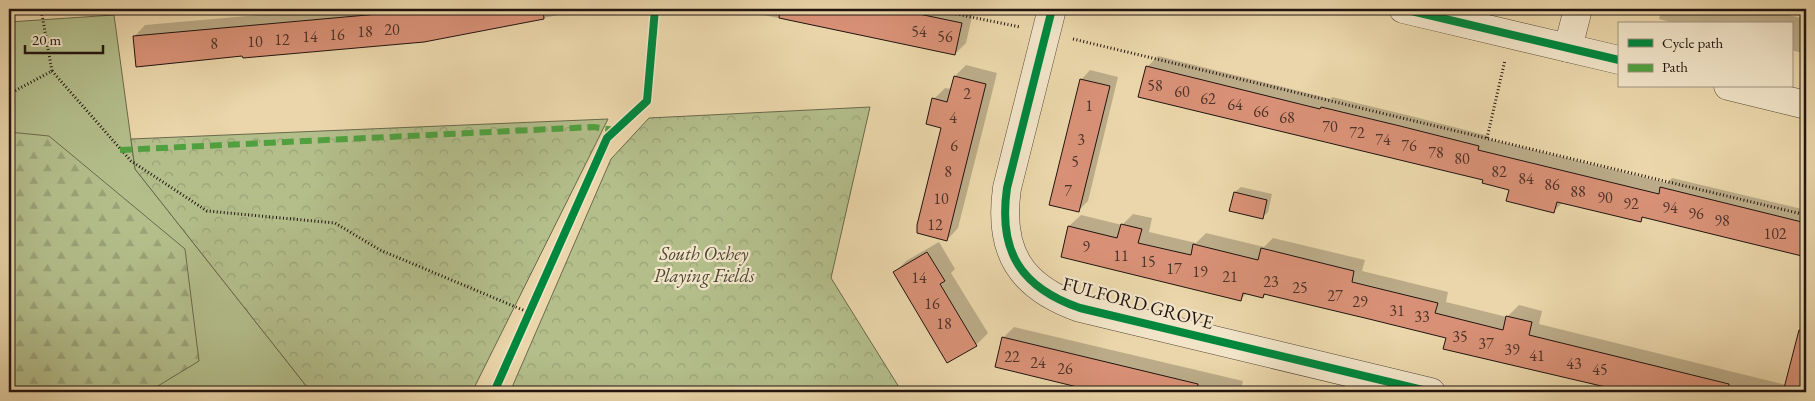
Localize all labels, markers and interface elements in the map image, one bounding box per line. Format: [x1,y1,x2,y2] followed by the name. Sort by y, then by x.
[384,19,400,40] house number: 20
[357,21,373,42] house number: 18
[911,21,927,42] house number: 54
[25,22,102,54] scale bar
[1618,22,1792,88] legend
[329,24,345,45] house number: 16
[302,26,318,47] house number: 14
[937,26,953,47] house number: 56
[274,29,290,50] house number: 12
[32,30,61,49] text: 20 m
[247,31,263,52] house number: 10
[210,33,218,54] house number: 8
[1662,33,1724,52] text: Cycle path
[1662,57,1688,76] text: Path
[1147,75,1163,96] house number: 58
[1174,81,1190,102] house number: 60
[963,83,971,104] house number: 2
[1200,88,1216,109] house number: 62
[1227,94,1243,115] house number: 64
[1085,95,1093,116] house number: 1
[1253,101,1269,122] house number: 66
[949,107,957,128] house number: 4
[1279,107,1295,128] house number: 68
[1322,116,1338,137] house number: 70
[1349,122,1365,143] house number: 72
[1077,129,1085,150] house number: 3
[1375,129,1391,150] house number: 74
[950,135,958,156] house number: 6
[1401,135,1417,156] house number: 76
[1428,142,1444,163] house number: 78
[1454,148,1470,169] house number: 80
[1071,151,1079,172] house number: 5
[944,161,952,182] house number: 8
[1491,161,1507,182] house number: 82
[1518,168,1534,189] house number: 84
[1544,174,1560,195] house number: 86
[1064,180,1072,201] house number: 7
[1570,181,1586,202] house number: 88
[1597,187,1613,208] house number: 90
[933,188,949,209] house number: 10
[1623,193,1639,214] house number: 92
[1662,197,1678,218] house number: 94
[1688,203,1704,224] house number: 96
[1714,210,1730,231] house number: 98
[927,214,943,235] house number: 12
[1763,223,1787,244] house number: 102
[1082,236,1090,257] house number: 9
[653,241,755,288] park label: South Oxhey Playing Fields
[1113,245,1129,266] house number: 11
[1140,251,1156,272] house number: 15
[1166,258,1182,279] house number: 17
[1192,261,1208,282] house number: 19
[1222,266,1238,287] house number: 21
[911,267,927,288] house number: 14
[1060,271,1217,335] street label: FULFORD GROVE
[1263,271,1279,292] house number: 23
[1292,277,1308,298] house number: 25
[1327,285,1343,306] house number: 27
[1352,291,1368,312] house number: 29
[924,293,940,314] house number: 16
[1389,300,1405,321] house number: 31
[1414,306,1430,327] house number: 33
[936,313,952,334] house number: 18
[1452,326,1468,347] house number: 35
[1478,333,1494,354] house number: 37
[1504,339,1520,360] house number: 39
[1529,345,1545,366] house number: 41
[1004,346,1020,367] house number: 22
[1030,352,1046,373] house number: 24
[1566,353,1582,374] house number: 43
[1057,358,1073,379] house number: 26
[1592,359,1608,380] house number: 45

